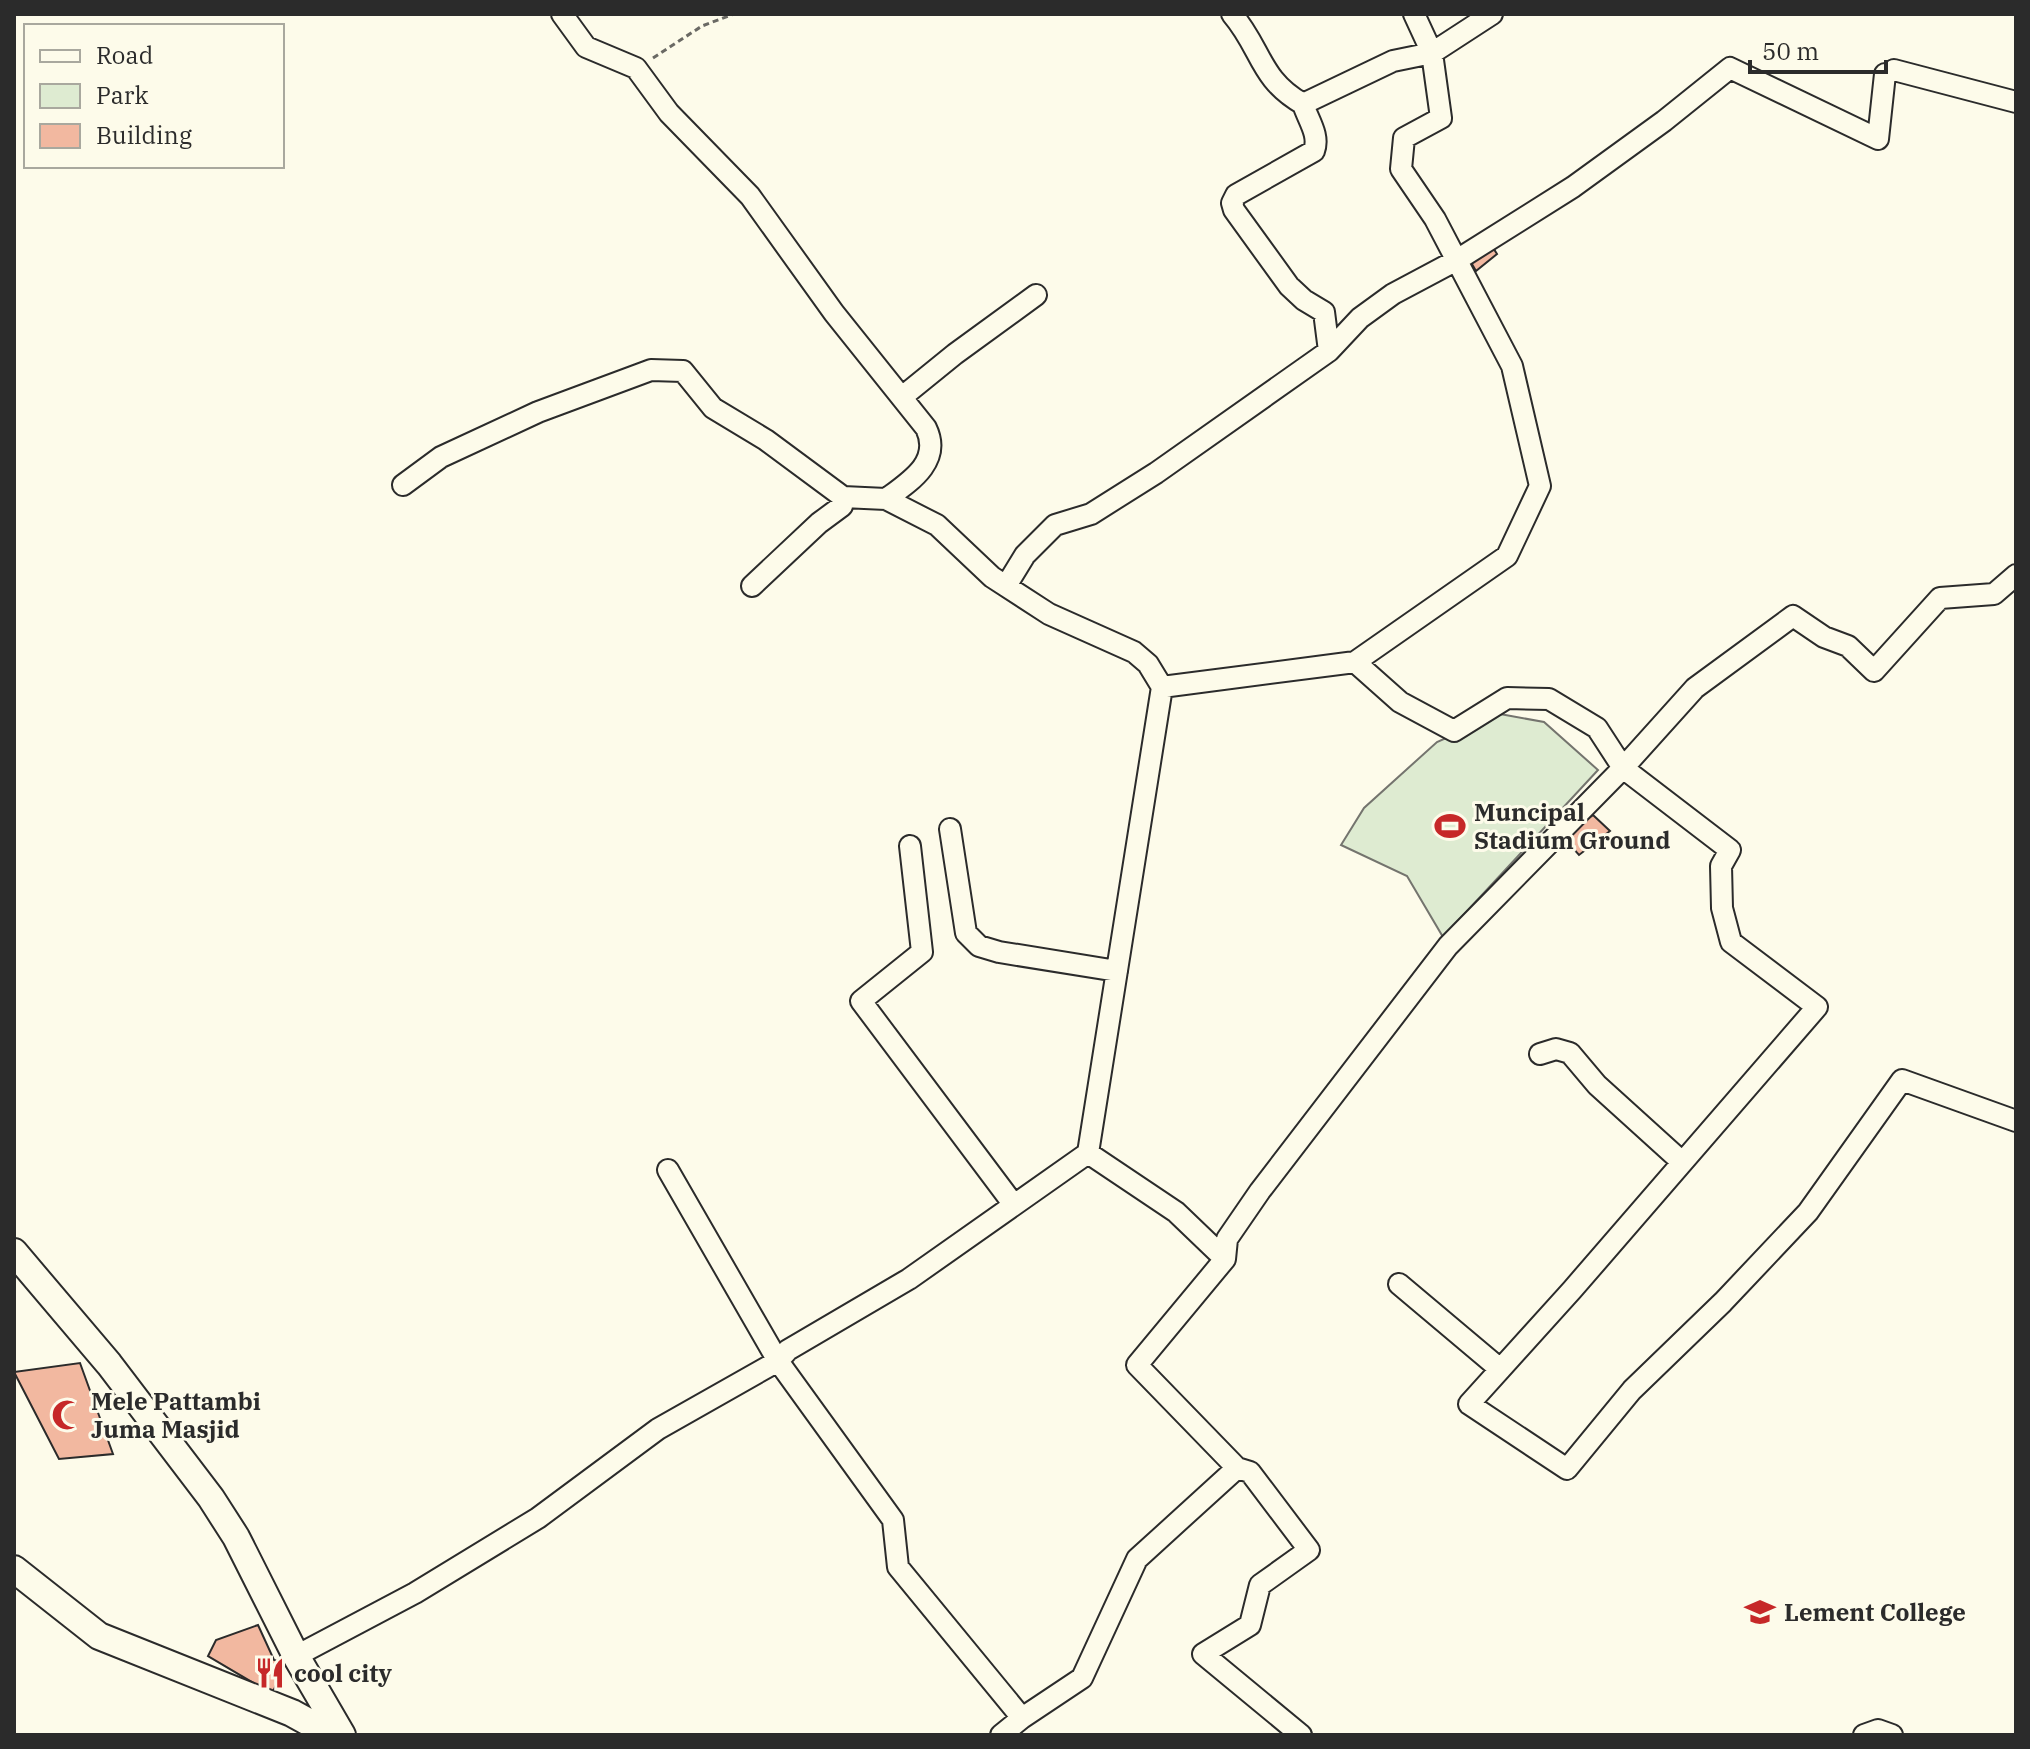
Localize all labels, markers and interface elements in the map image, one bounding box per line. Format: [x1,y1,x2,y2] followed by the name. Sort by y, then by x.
[24,24,284,168] legend
[1750,24,1886,74] scale bar
[1762,35,1819,67] text: 50 m
[96,39,153,71] text: Road
[96,79,148,111] text: Park
[96,119,192,151] text: Building
[1474,796,1670,856] place label: Muncipal Stadium Ground
[1433,809,1467,843] sports icon: Muncipal Stadium Ground
[91,1385,261,1445] place label: Mele Pattambi Juma Masjid
[50,1398,84,1432] mosque icon: Mele Pattambi Juma Masjid
[1743,1595,1777,1629] school or university icon: Lement College
[1784,1596,1966,1628] place label: Lement College
[253,1656,287,1690] restaurant icon: cool city
[294,1657,392,1689] place label: cool city

